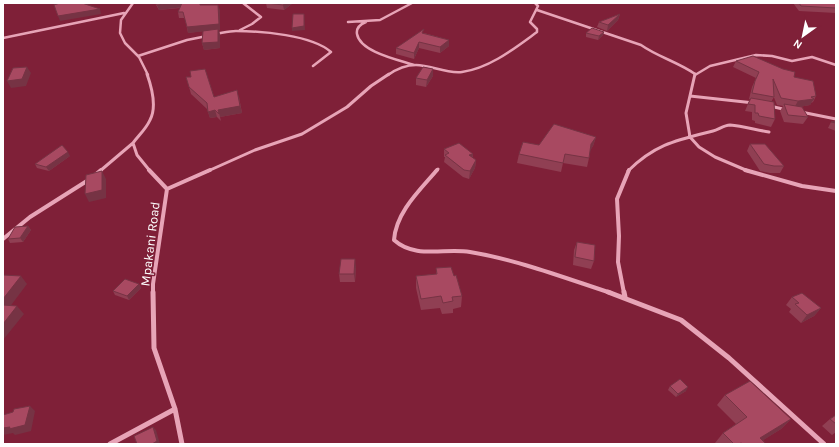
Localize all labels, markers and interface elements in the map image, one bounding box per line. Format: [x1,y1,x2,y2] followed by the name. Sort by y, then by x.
[783,16,823,56] north arrow
[791,36,805,52] text: N
[137,201,163,287] street label: Mpakani Road

